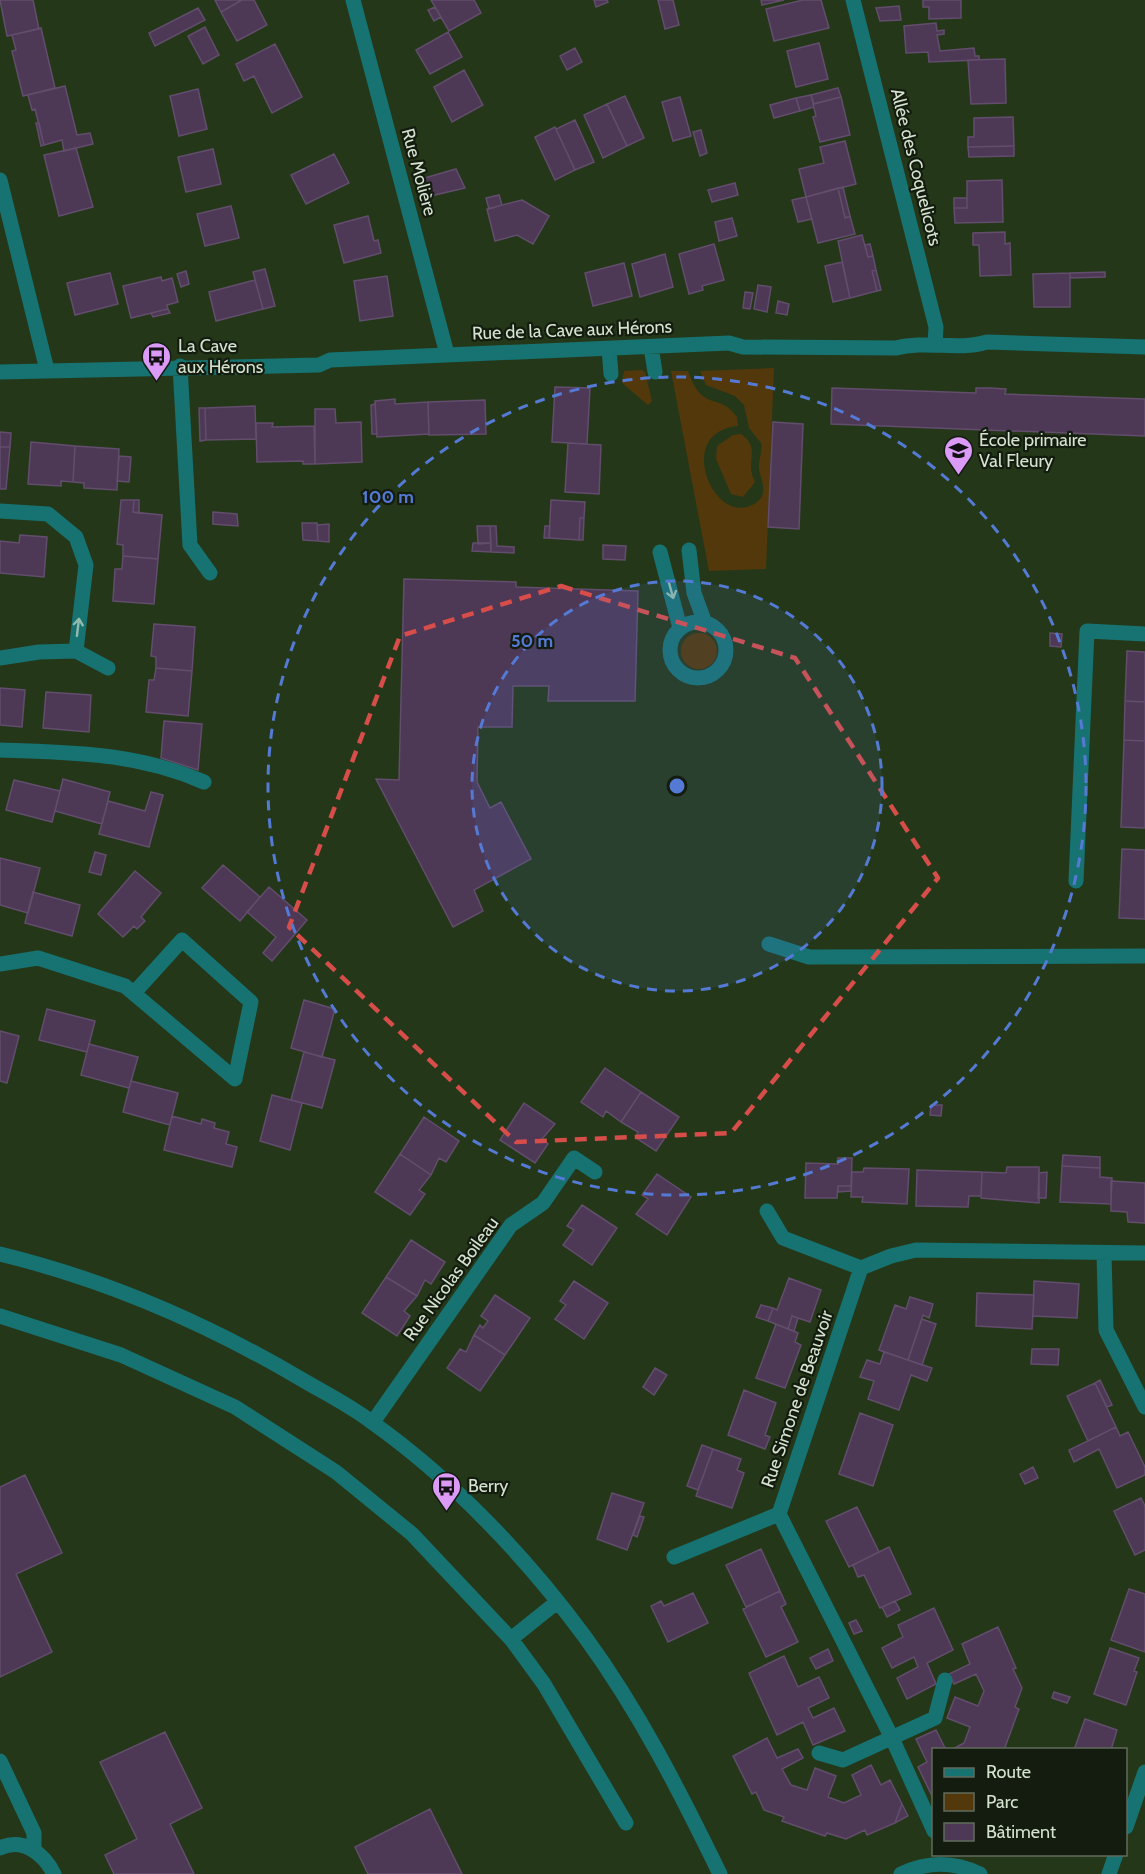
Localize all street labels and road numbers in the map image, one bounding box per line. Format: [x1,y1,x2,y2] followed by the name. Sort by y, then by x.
[886,86,946,248] street label: Allée des Coquelicots
[397,126,441,218] street label: Rue Molière
[472,316,672,344] street label: Rue de la Cave aux Hérons
[399,1213,503,1345] street label: Rue Nicolas Boileau
[756,1307,838,1490] street label: Rue Simone de Beauvoir

